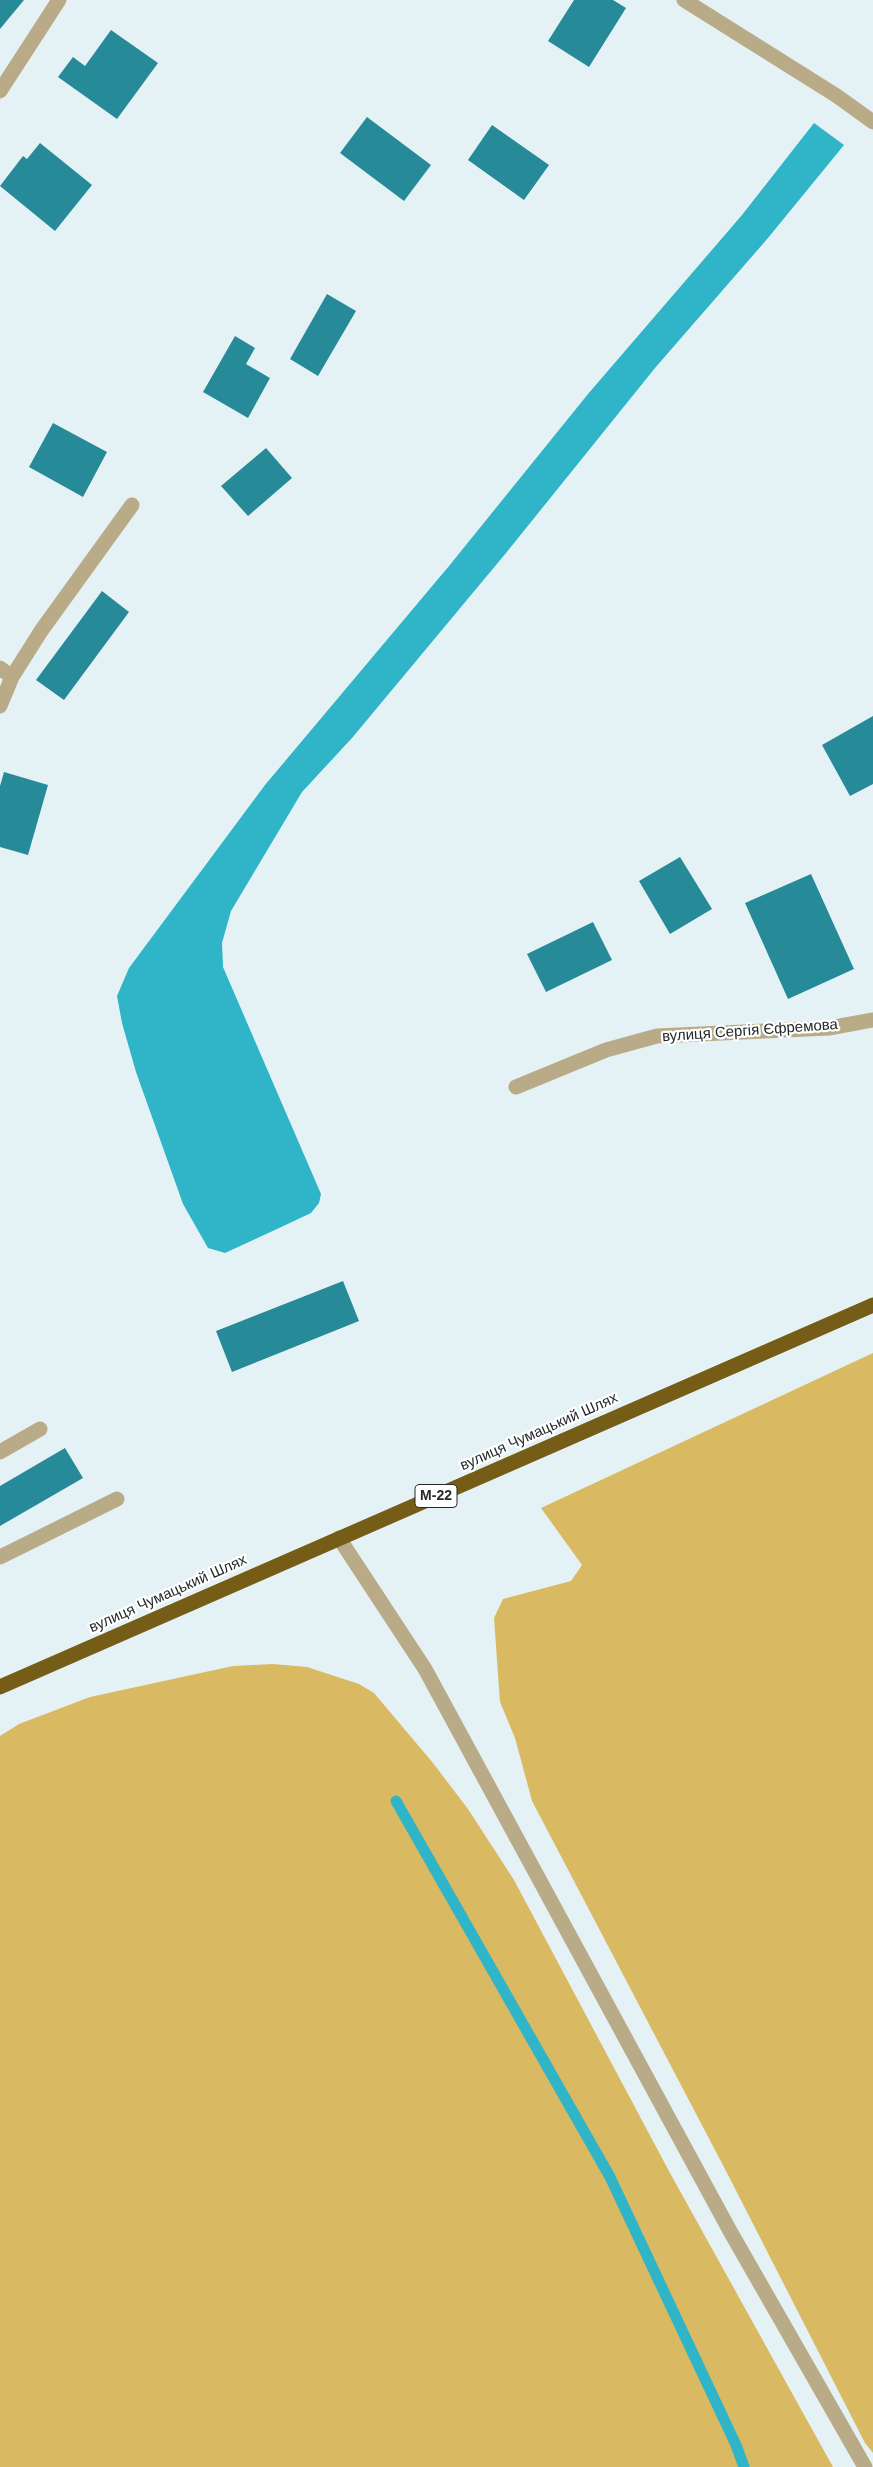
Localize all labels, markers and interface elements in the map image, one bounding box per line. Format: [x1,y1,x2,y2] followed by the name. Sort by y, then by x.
[662,1016,838,1046] street label: вулиця Сергія Єфремова
[457,1389,621,1475] street label: вулиця Чумацький Шлях
[415,1484,457,1508] road number: М-22
[86,1551,250,1637] street label: вулиця Чумацький Шлях

